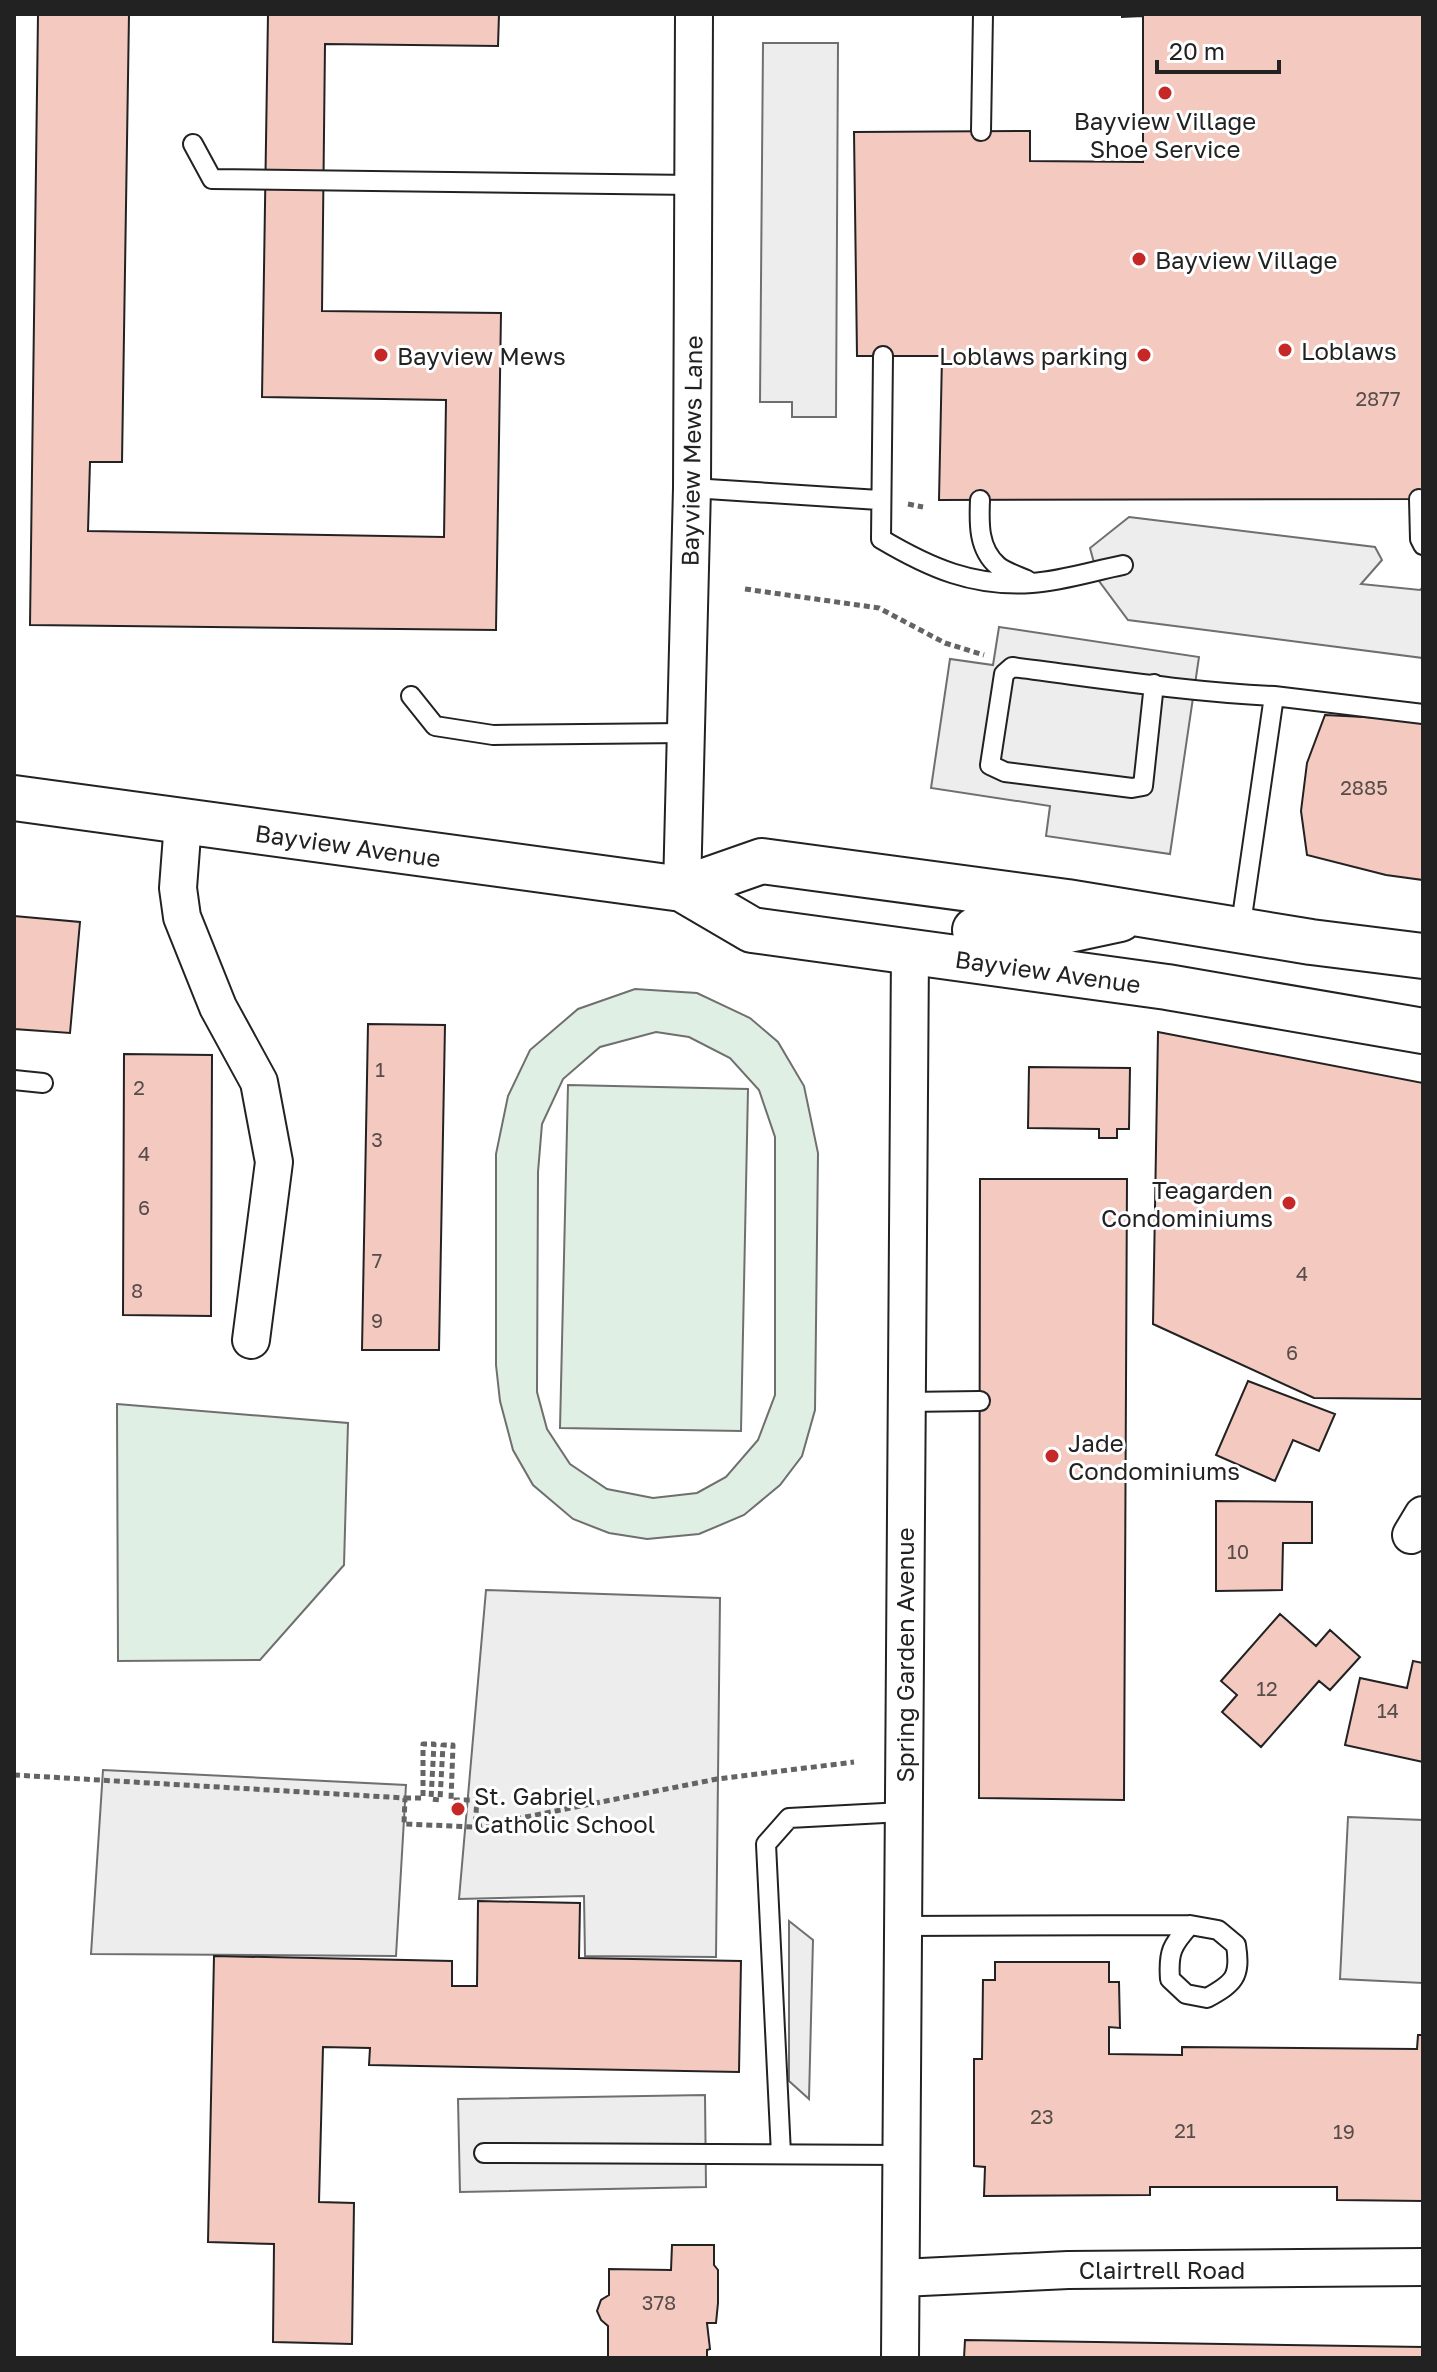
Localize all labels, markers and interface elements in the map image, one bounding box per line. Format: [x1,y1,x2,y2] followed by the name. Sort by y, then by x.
[1157,24,1279,74] scale bar
[1169,36,1225,65] text: 20 m
[1156,84,1174,102] marker: Bayview Village Shoe Service
[1074,106,1256,163] place label: Bayview Village Shoe Service
[1155,245,1337,274] place label: Bayview Village
[1130,250,1148,268] marker: Bayview Village
[674,335,708,567] street label: Bayview Mews Lane
[1301,336,1397,365] place label: Loblaws
[397,341,566,370] place label: Bayview Mews
[939,341,1128,370] place label: Loblaws parking
[1276,341,1294,359] marker: Loblaws
[372,346,390,364] marker: Bayview Mews
[1135,346,1153,364] marker: Loblaws parking
[1356,386,1401,410] house number: 2877
[1340,775,1388,799] house number: 2885
[253,818,443,872] street label: Bayview Avenue
[953,944,1143,998] street label: Bayview Avenue
[375,1057,385,1081] house number: 1
[133,1075,145,1099] house number: 2
[371,1127,383,1151] house number: 3
[138,1141,150,1165] house number: 4
[1101,1175,1273,1232] place label: Teagarden Condominiums
[1280,1194,1298,1212] marker: Teagarden Condominiums
[138,1195,150,1219] house number: 6
[372,1248,382,1272] house number: 7
[1296,1261,1308,1285] house number: 4
[131,1278,143,1302] house number: 8
[371,1308,383,1332] house number: 9
[1286,1340,1298,1364] house number: 6
[1068,1428,1240,1485] place label: Jade Condominiums
[1043,1447,1061,1465] marker: Jade Condominiums
[890,1527,919,1783] street label: Spring Garden Avenue
[1227,1539,1249,1563] house number: 10
[1256,1676,1278,1700] house number: 12
[1377,1698,1399,1722] house number: 14
[474,1781,655,1838] place label: St. Gabriel Catholic School
[449,1800,467,1818] marker: St. Gabriel Catholic School
[1030,2104,1054,2128] house number: 23
[1174,2118,1196,2142] house number: 21
[1333,2119,1355,2143] house number: 19
[1079,2255,1245,2284] street label: Clairtrell Road
[642,2290,676,2314] house number: 378

